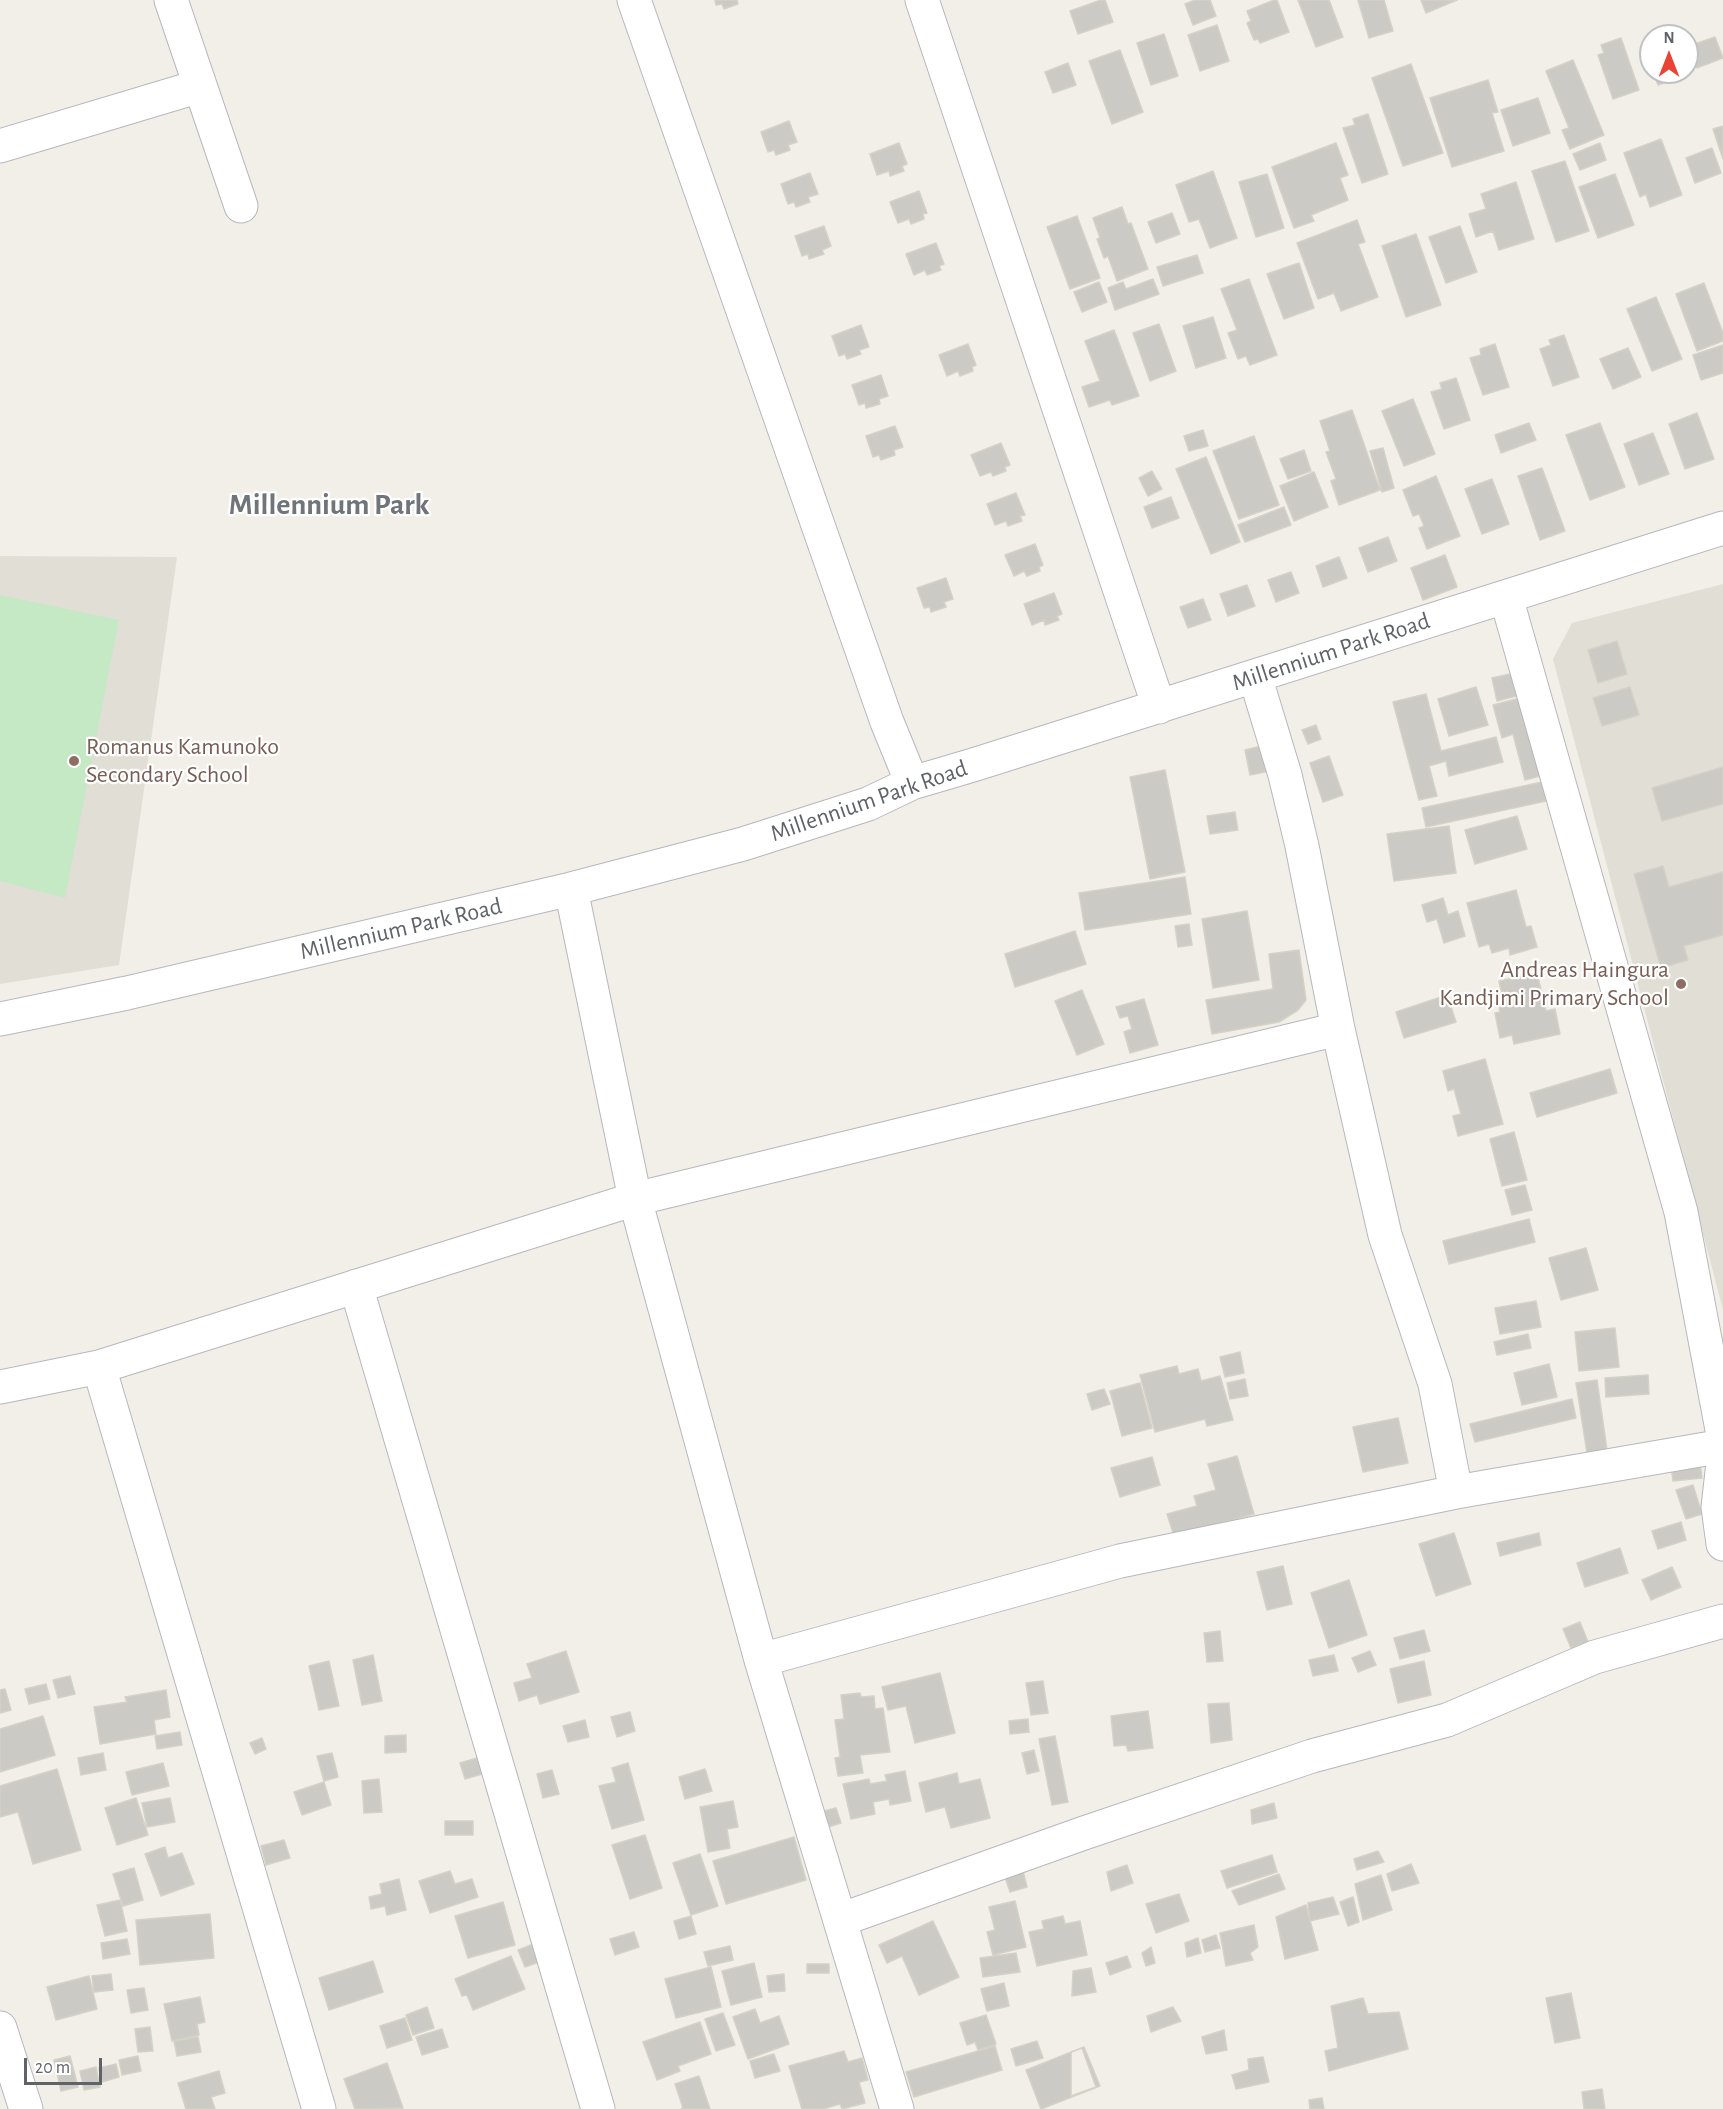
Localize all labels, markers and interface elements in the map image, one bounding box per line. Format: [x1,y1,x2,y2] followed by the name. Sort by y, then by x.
[1639,24,1699,84] north arrow
[1663,30,1675,46] text: N
[229,487,429,523] district label: Millennium Park
[1228,606,1434,698] street label: Millennium Park Road
[86,733,279,789] place label: Romanus Kamunoko Secondary School
[67,754,81,768] marker: Romanus Kamunoko Secondary School
[767,754,971,848] street label: Millennium Park Road
[297,892,505,966] street label: Millennium Park Road
[1439,956,1669,1012] place label: Andreas Haingura Kandjimi Primary School
[1674,977,1688,991] marker: Andreas Haingura Kandjimi Primary School
[27,2046,105,2084] scale bar
[35,2059,70,2077] text: 20 m

